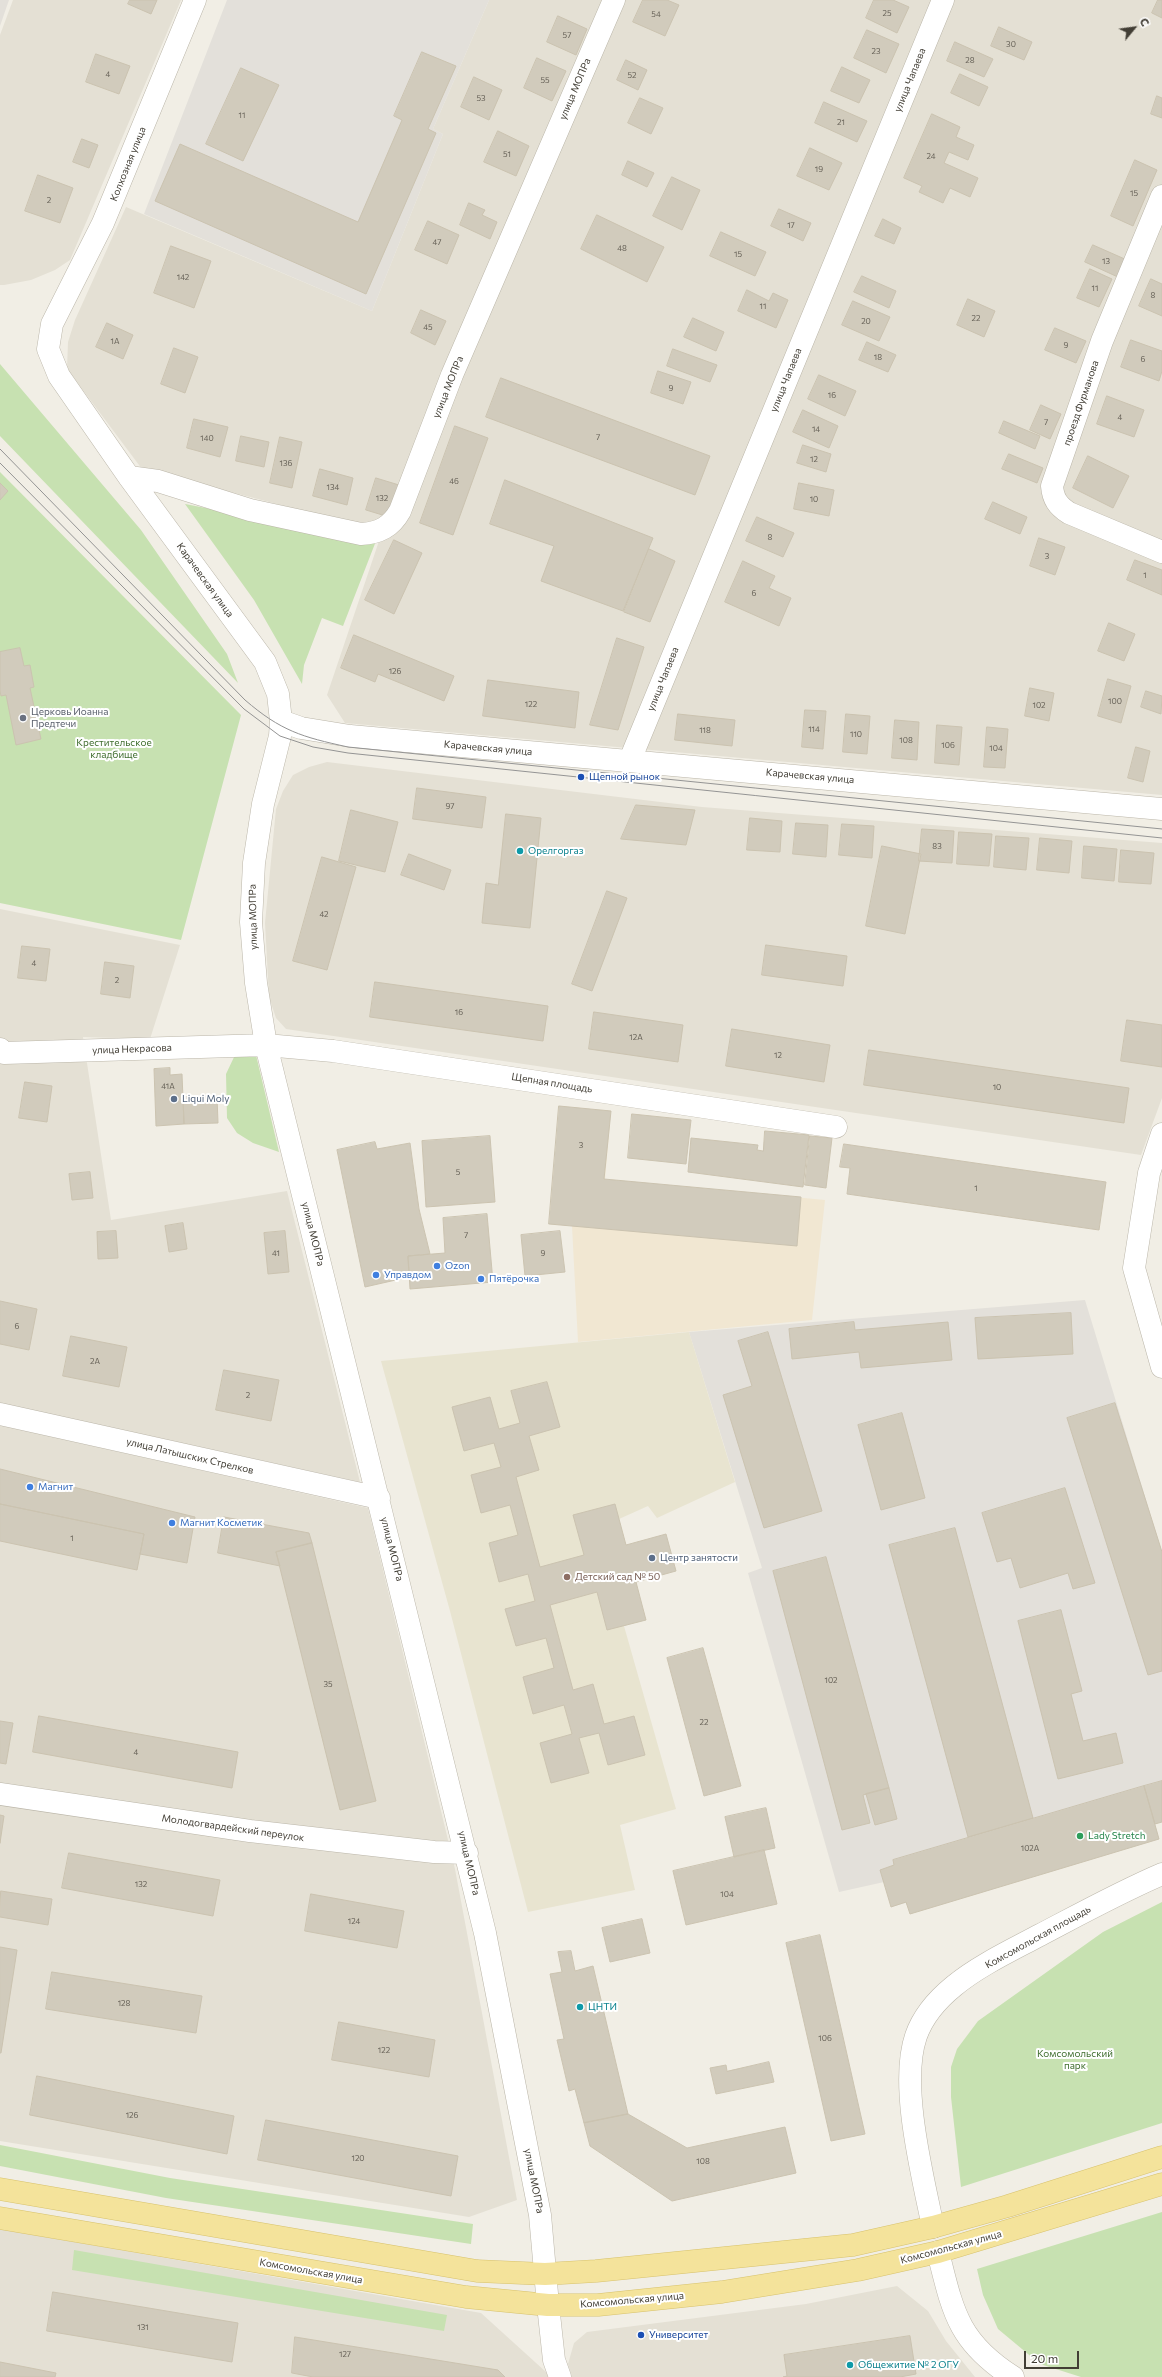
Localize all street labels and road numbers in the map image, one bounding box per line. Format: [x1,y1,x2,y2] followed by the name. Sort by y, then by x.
[892,46,928,114] street label: улица Чапаева
[557,56,593,122] street label: улица МОПРа
[108,125,148,203] street label: Колхозная улица
[768,346,804,414] street label: улица Чапаева
[430,354,466,420] street label: улица МОПРа
[1061,359,1101,447] street label: проезд Фурманова
[174,541,236,619] street label: Карачевская улица
[645,645,681,713] street label: улица Чапаева
[443,738,533,758] street label: Карачевская улица
[765,766,855,786] street label: Карачевская улица
[246,884,260,950] street label: улица МОПРа
[92,1042,172,1056] street label: улица Некрасова
[511,1071,593,1095] street label: Щепная площадь
[299,1201,327,1267] street label: улица МОПРа
[125,1436,255,1476] street label: улица Латышских Стрелков
[378,1516,406,1582] street label: улица МОПРа
[161,1812,305,1844] street label: Молодогвардейский переулок
[456,1830,482,1896] street label: улица МОПРа
[983,1903,1093,1971] street label: Комсомольская площадь
[522,2148,546,2214] street label: улица МОПРа
[899,2228,1003,2266] street label: Комсомольская улица
[259,2256,363,2286] street label: Комсомольская улица
[580,2289,684,2311] street label: Комсомольская улица

